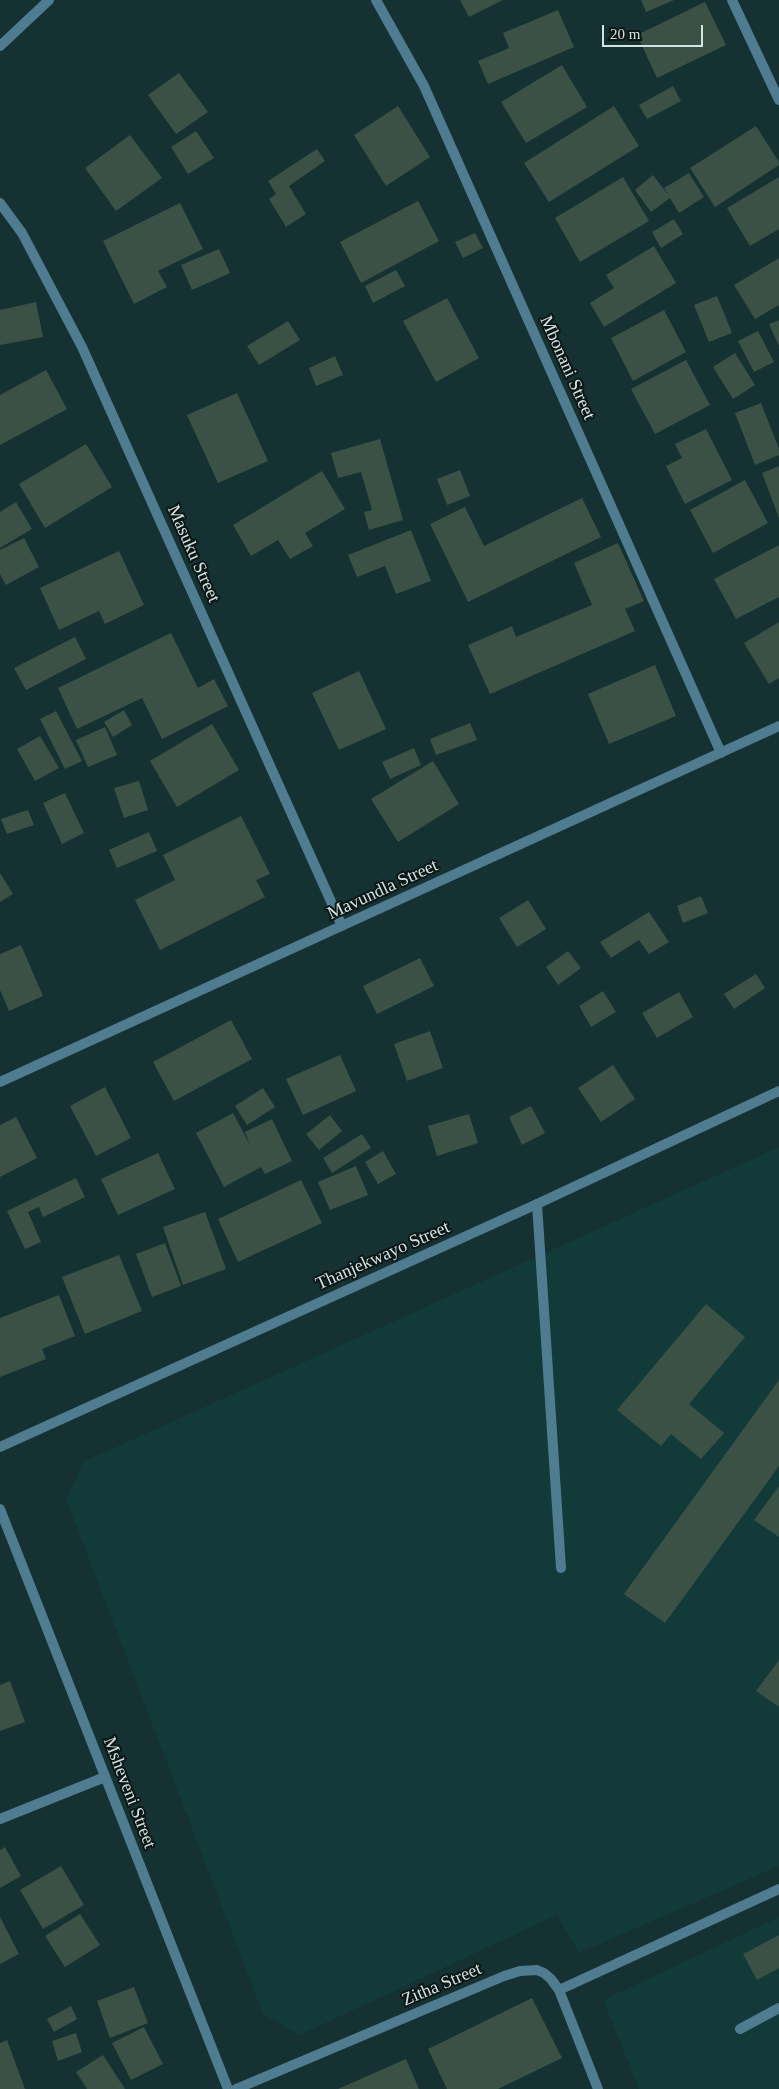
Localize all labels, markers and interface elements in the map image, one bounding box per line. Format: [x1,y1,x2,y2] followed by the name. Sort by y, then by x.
[604,15,705,47] scale bar
[610,26,640,42] text: 20 m
[534,313,600,423] street label: Mbonani Street
[162,502,224,606] street label: Masuku Street
[324,855,442,925] street label: Mavundla Street
[313,1217,453,1295] street label: Thanjekwayo Street
[98,1734,160,1852] street label: Msheveni Street
[399,1959,485,2011] street label: Zitha Street

